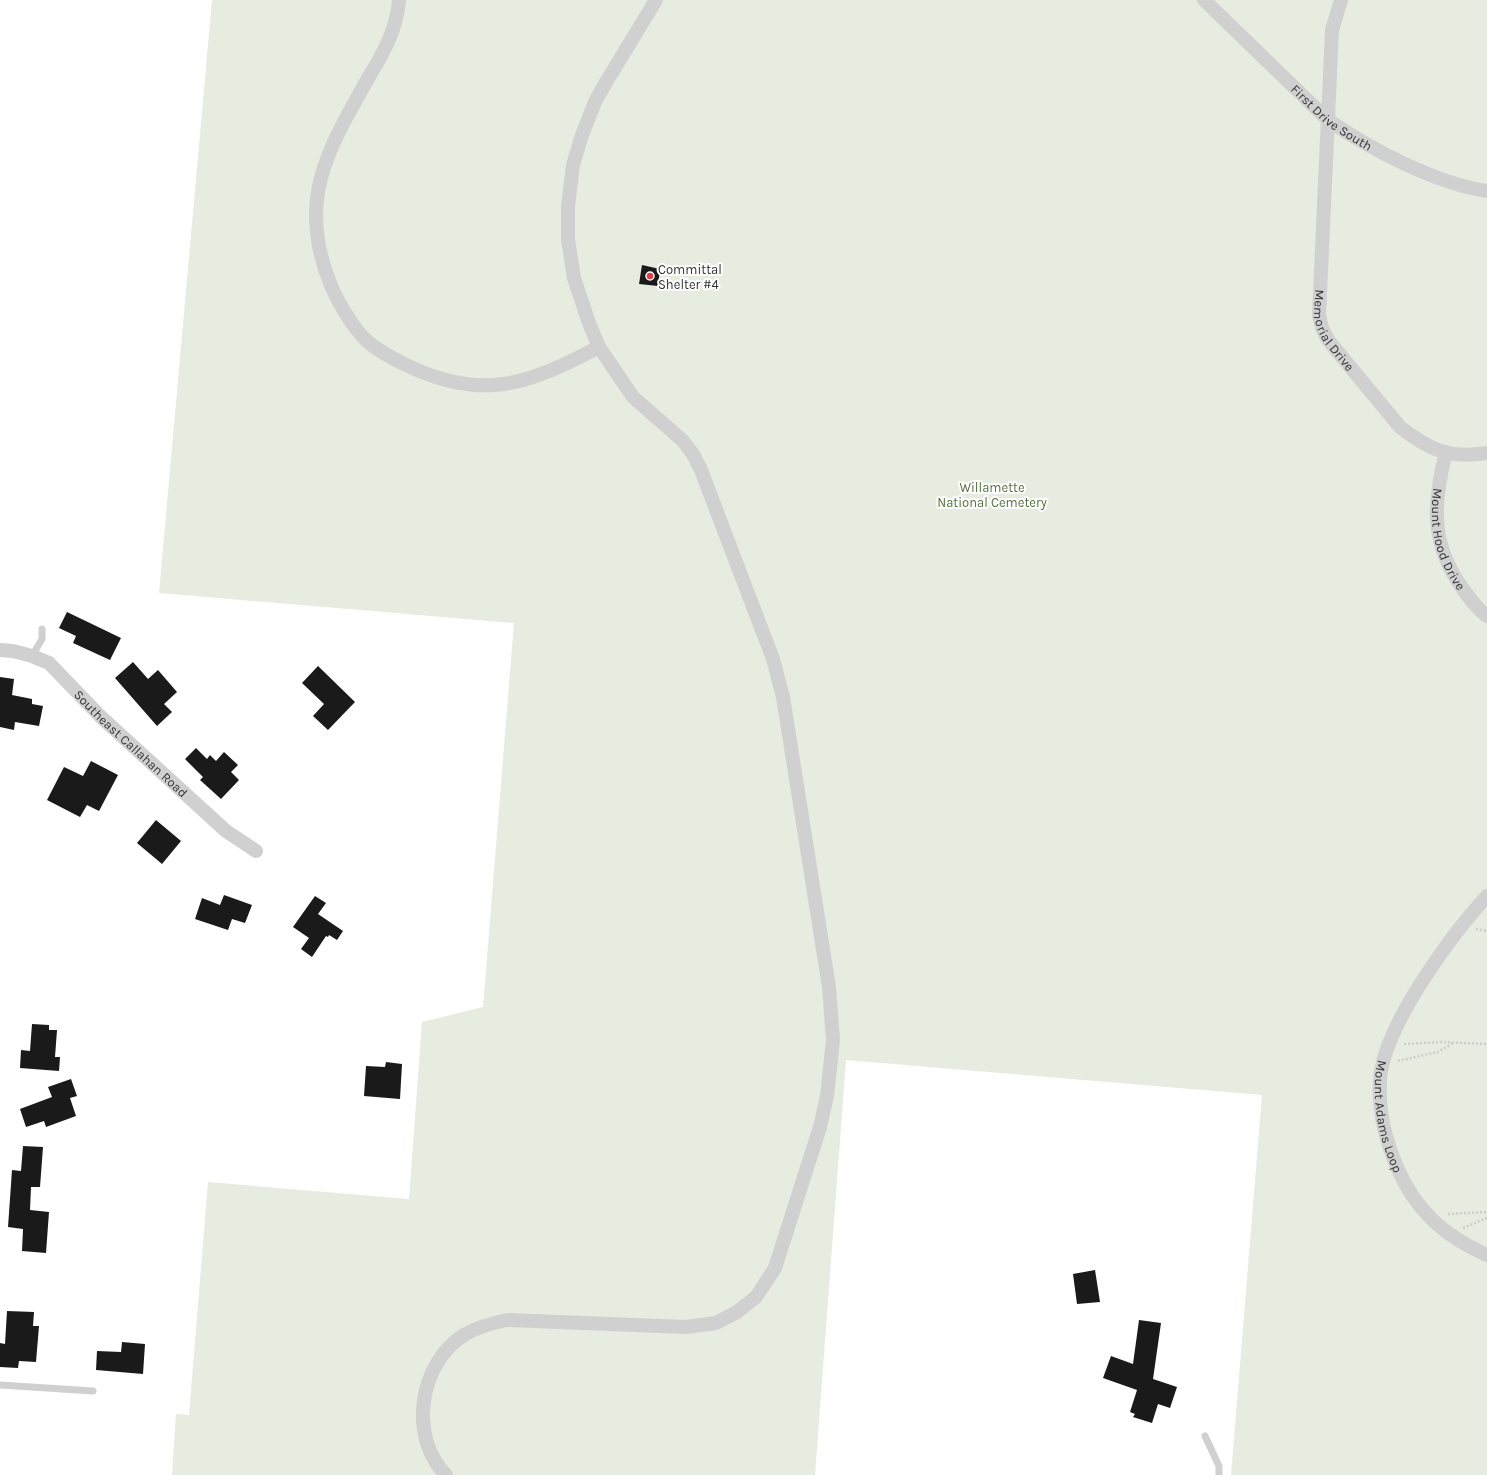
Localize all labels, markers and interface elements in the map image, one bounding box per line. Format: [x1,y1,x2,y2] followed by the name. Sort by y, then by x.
[1288,81,1375,153] street label: First Drive South
[658,262,722,292] place label: Committal Shelter #4
[645,271,655,281] marker: Committal Shelter #4
[1311,289,1358,374] street label: Memorial Drive
[937,480,1047,510] park label: Willamette National Cemetery
[1429,487,1469,593] street label: Mount Hood Drive
[71,687,191,800] street label: Southeast Callahan Road
[1372,1059,1406,1175] street label: Mount Adams Loop

